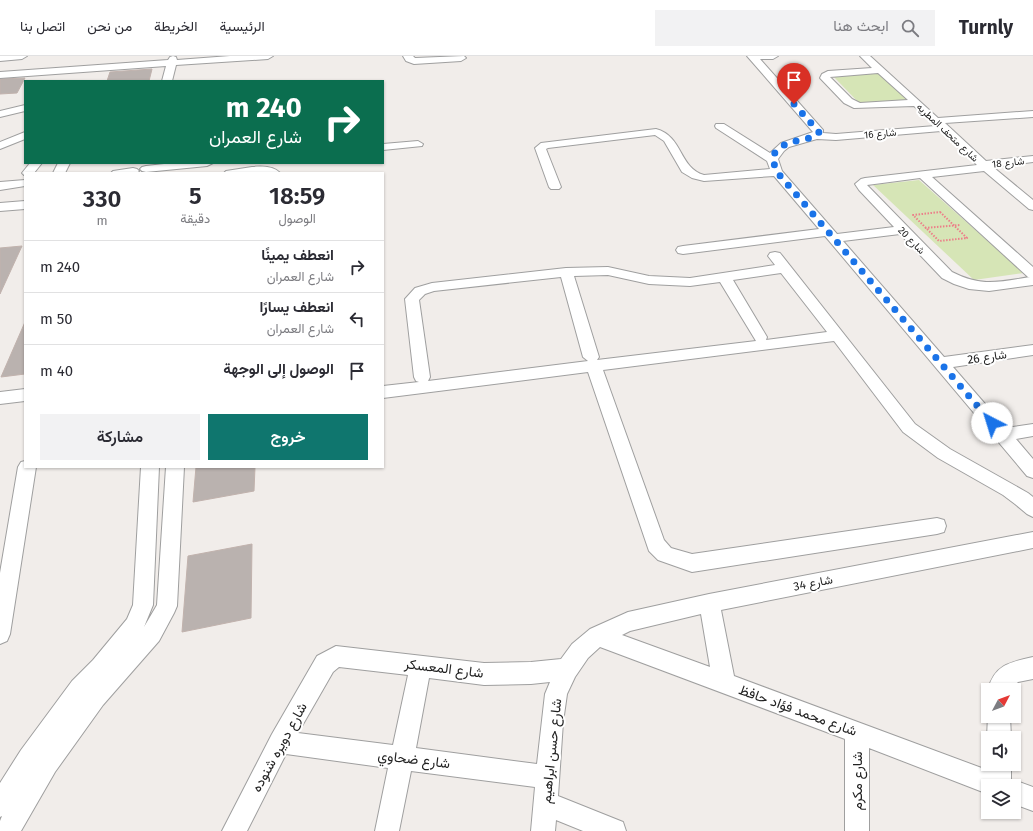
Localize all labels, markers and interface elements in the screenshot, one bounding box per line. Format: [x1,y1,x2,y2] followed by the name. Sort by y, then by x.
[655,10,935,46] search box
[959,16,1013,39] text: Turnly
[833,17,889,35] text: ابحث هنا
[899,17,921,39] icon: search
[20,18,65,35] text: اتصل بنا
[87,18,132,35] text: من نحن
[154,18,197,35] text: الخريطة
[219,18,265,35] text: الرئيسية
[777,63,811,104] pin
[783,69,805,91] icon: arrive
[226,91,302,124] text: 240 m
[316,96,368,148] icon: right
[914,101,981,165] street label: شارع متحف المطريه
[209,126,302,148] text: شارع العمران
[863,127,897,141] street label: شارع 16
[991,155,1025,171] street label: شارع 18
[189,182,202,210] text: 5
[269,182,325,210] text: 18:59
[83,185,121,213] text: 330
[180,211,210,226] text: دقيقة
[278,211,316,226] text: الوصول
[97,213,108,228] text: m
[895,225,927,257] street label: شارع 20
[261,246,334,264] text: انعطف يمينًا
[346,256,368,278] icon: right
[40,258,80,276] text: 240 m
[267,269,334,284] text: شارع العمران
[259,298,334,316] text: انعطف يسارًا
[346,308,368,330] icon: left
[40,310,73,328] text: 50 m
[267,321,334,336] text: شارع العمران
[966,347,1008,369] street label: شارع 26
[223,360,334,378] text: الوصول إلى الوجهة
[346,360,368,382] icon: arrive
[40,362,73,380] text: 40 m
[971,402,1013,444] position arrow
[40,414,200,460] button: مشاركة
[208,414,368,460] button: خروج
[792,572,834,596] street label: شارع 34
[402,655,484,684] street label: شارع المعسكر
[736,681,859,742] street label: شارع محمد فؤاد حافظ
[981,683,1021,723] north arrow
[981,683,1021,819] map controls
[538,698,567,805] street label: شارع حسن ابراهيم
[248,700,313,796] street label: شارع دويره شنوده
[981,731,1021,771] button: sound
[376,747,451,775] street label: شارع ضحاوي
[849,751,868,811] street label: شارع مكرم
[981,779,1021,819] button: layers

